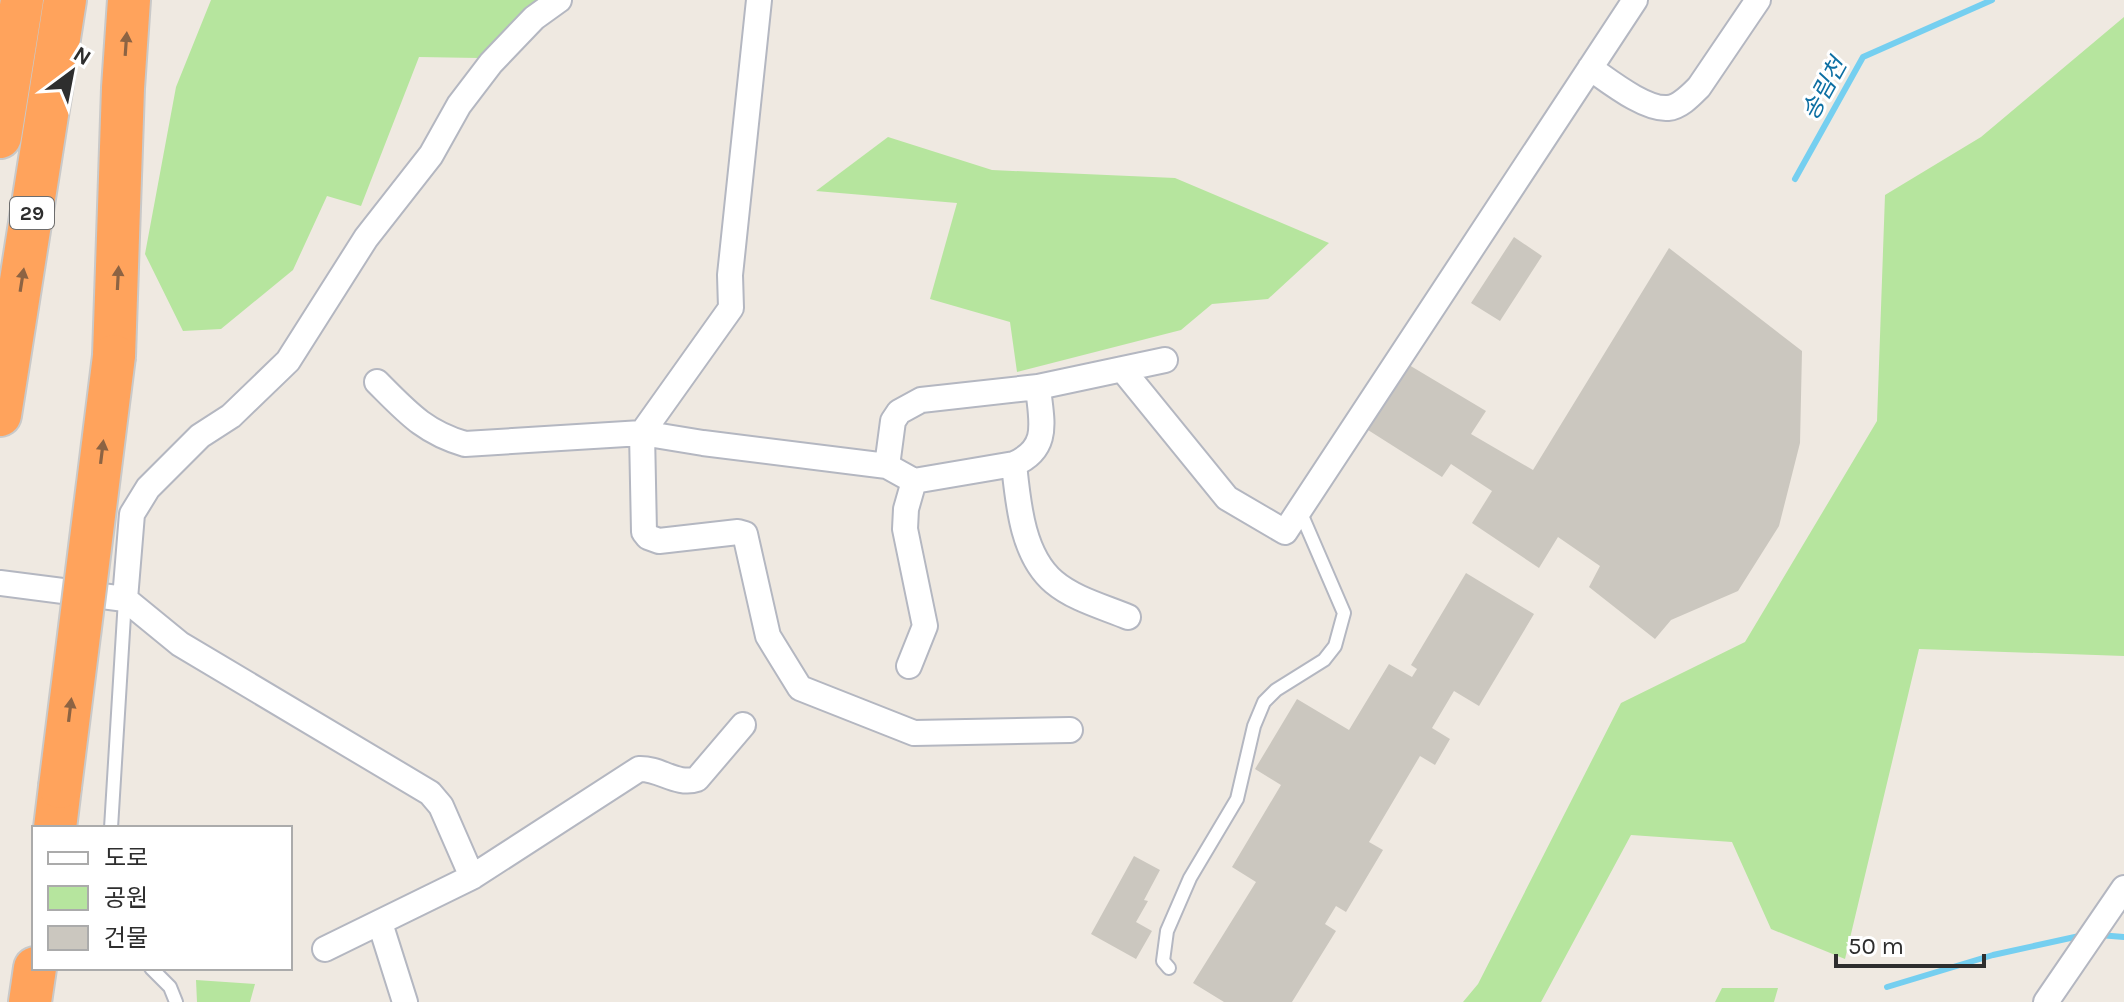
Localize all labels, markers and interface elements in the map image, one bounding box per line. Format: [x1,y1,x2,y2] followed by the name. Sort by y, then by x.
[120,31,133,56] one-way arrow
[32,32,112,112] north arrow
[68,41,96,71] text: N
[1796,51,1854,125] water label: 송림천
[10,197,54,229] road number: 29
[112,265,125,290] one-way arrow
[16,268,28,293] one-way arrow
[96,439,109,464] one-way arrow
[64,697,77,722] one-way arrow
[32,826,292,970] legend
[104,844,148,872] text: 도로
[104,884,148,912] text: 공원
[1836,918,1984,968] scale bar
[104,924,148,952] text: 건물
[1848,932,1904,960] text: 50 m

